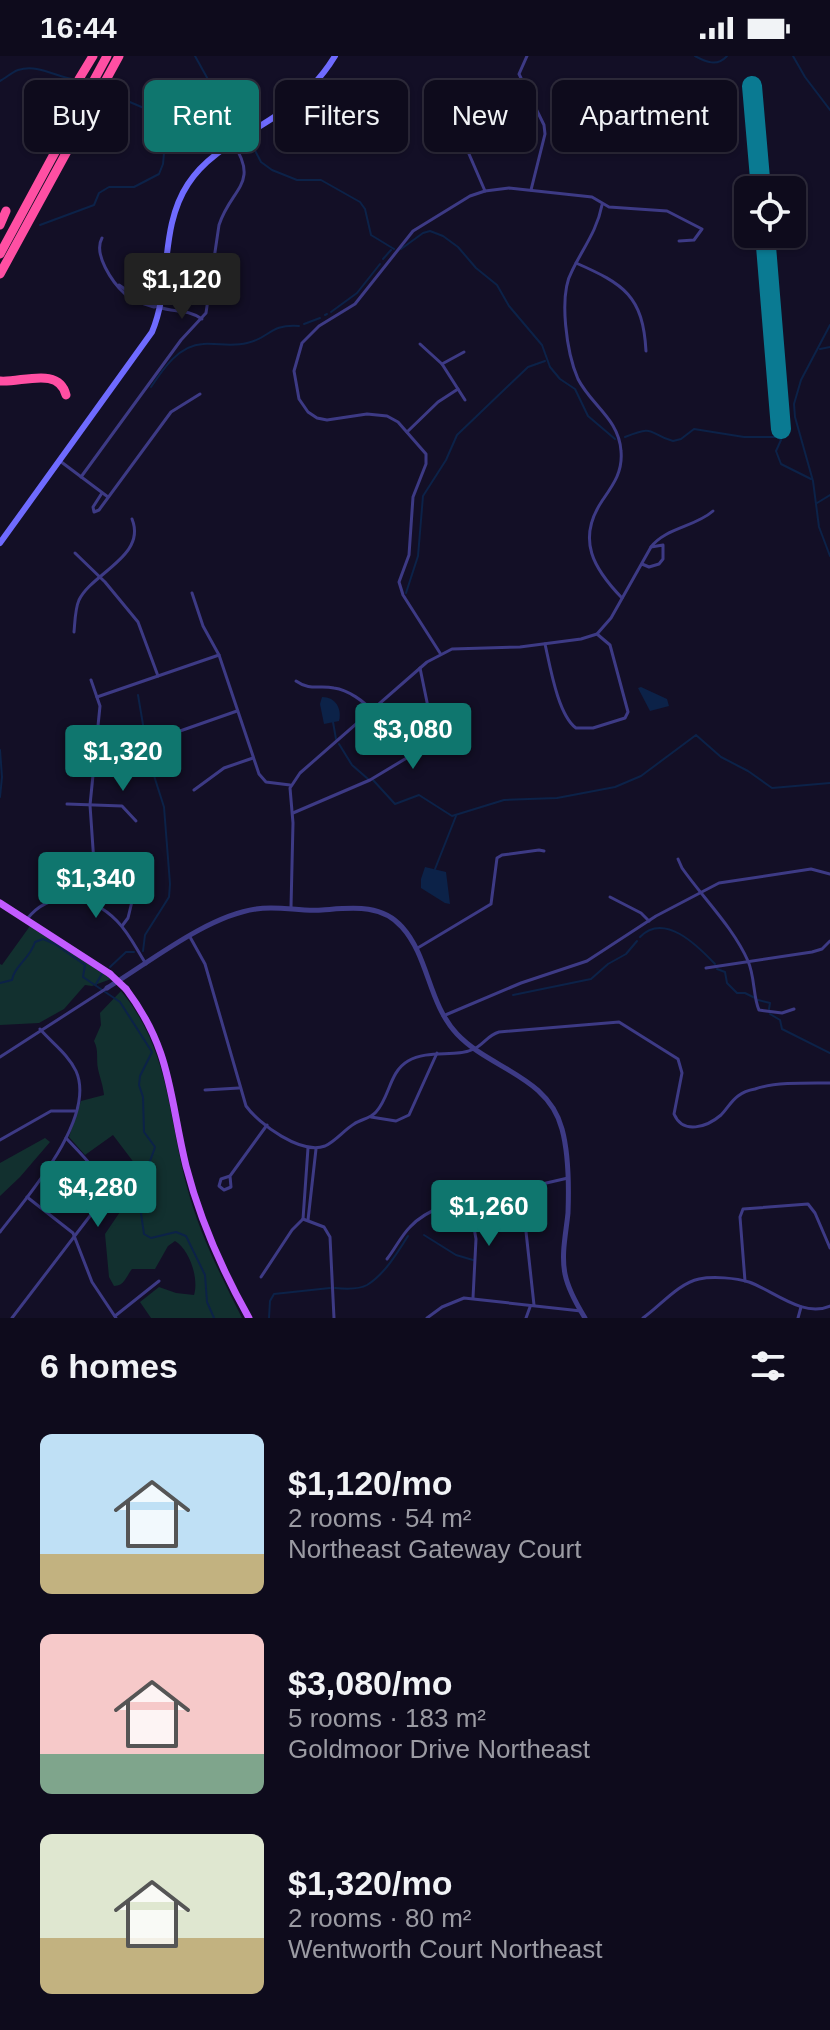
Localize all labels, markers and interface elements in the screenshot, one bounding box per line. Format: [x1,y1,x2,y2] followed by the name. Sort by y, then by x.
[40,11,117,44] text: 16:44
[24,80,128,152] chip: Buy
[144,80,259,152] chip: Rent
[275,80,408,152] chip: Filters
[424,80,536,152] chip: New
[552,80,737,152] chip: Apartment
[734,176,806,248] map controls
[734,176,806,248] button: locate
[117,253,247,321] pin: $1,120
[142,264,222,294] text: $1,120
[348,703,478,771] pin: $3,080
[373,714,453,744] text: $3,080
[58,725,188,793] pin: $1,320
[83,736,163,766] text: $1,320
[31,852,161,920] pin: $1,340
[56,863,136,893] text: $1,340
[33,1161,163,1229] pin: $4,280
[58,1172,138,1202] text: $4,280
[424,1180,554,1248] pin: $1,260
[449,1191,529,1221] text: $1,260
[746,1344,790,1388] icon: filters
[40,1347,178,1385] text: 6 homes
[288,1464,452,1502] text: $1,120/mo
[104,1466,200,1562] icon: home
[288,1503,472,1533] text: 2 rooms · 54 m²
[288,1534,581,1564] text: Northeast Gateway Court
[288,1664,452,1702] text: $3,080/mo
[104,1666,200,1762] icon: home
[288,1703,486,1733] text: 5 rooms · 183 m²
[288,1734,590,1764] text: Goldmoor Drive Northeast
[288,1864,452,1902] text: $1,320/mo
[104,1866,200,1962] icon: home
[288,1903,472,1933] text: 2 rooms · 80 m²
[288,1934,603,1964] text: Wentworth Court Northeast

